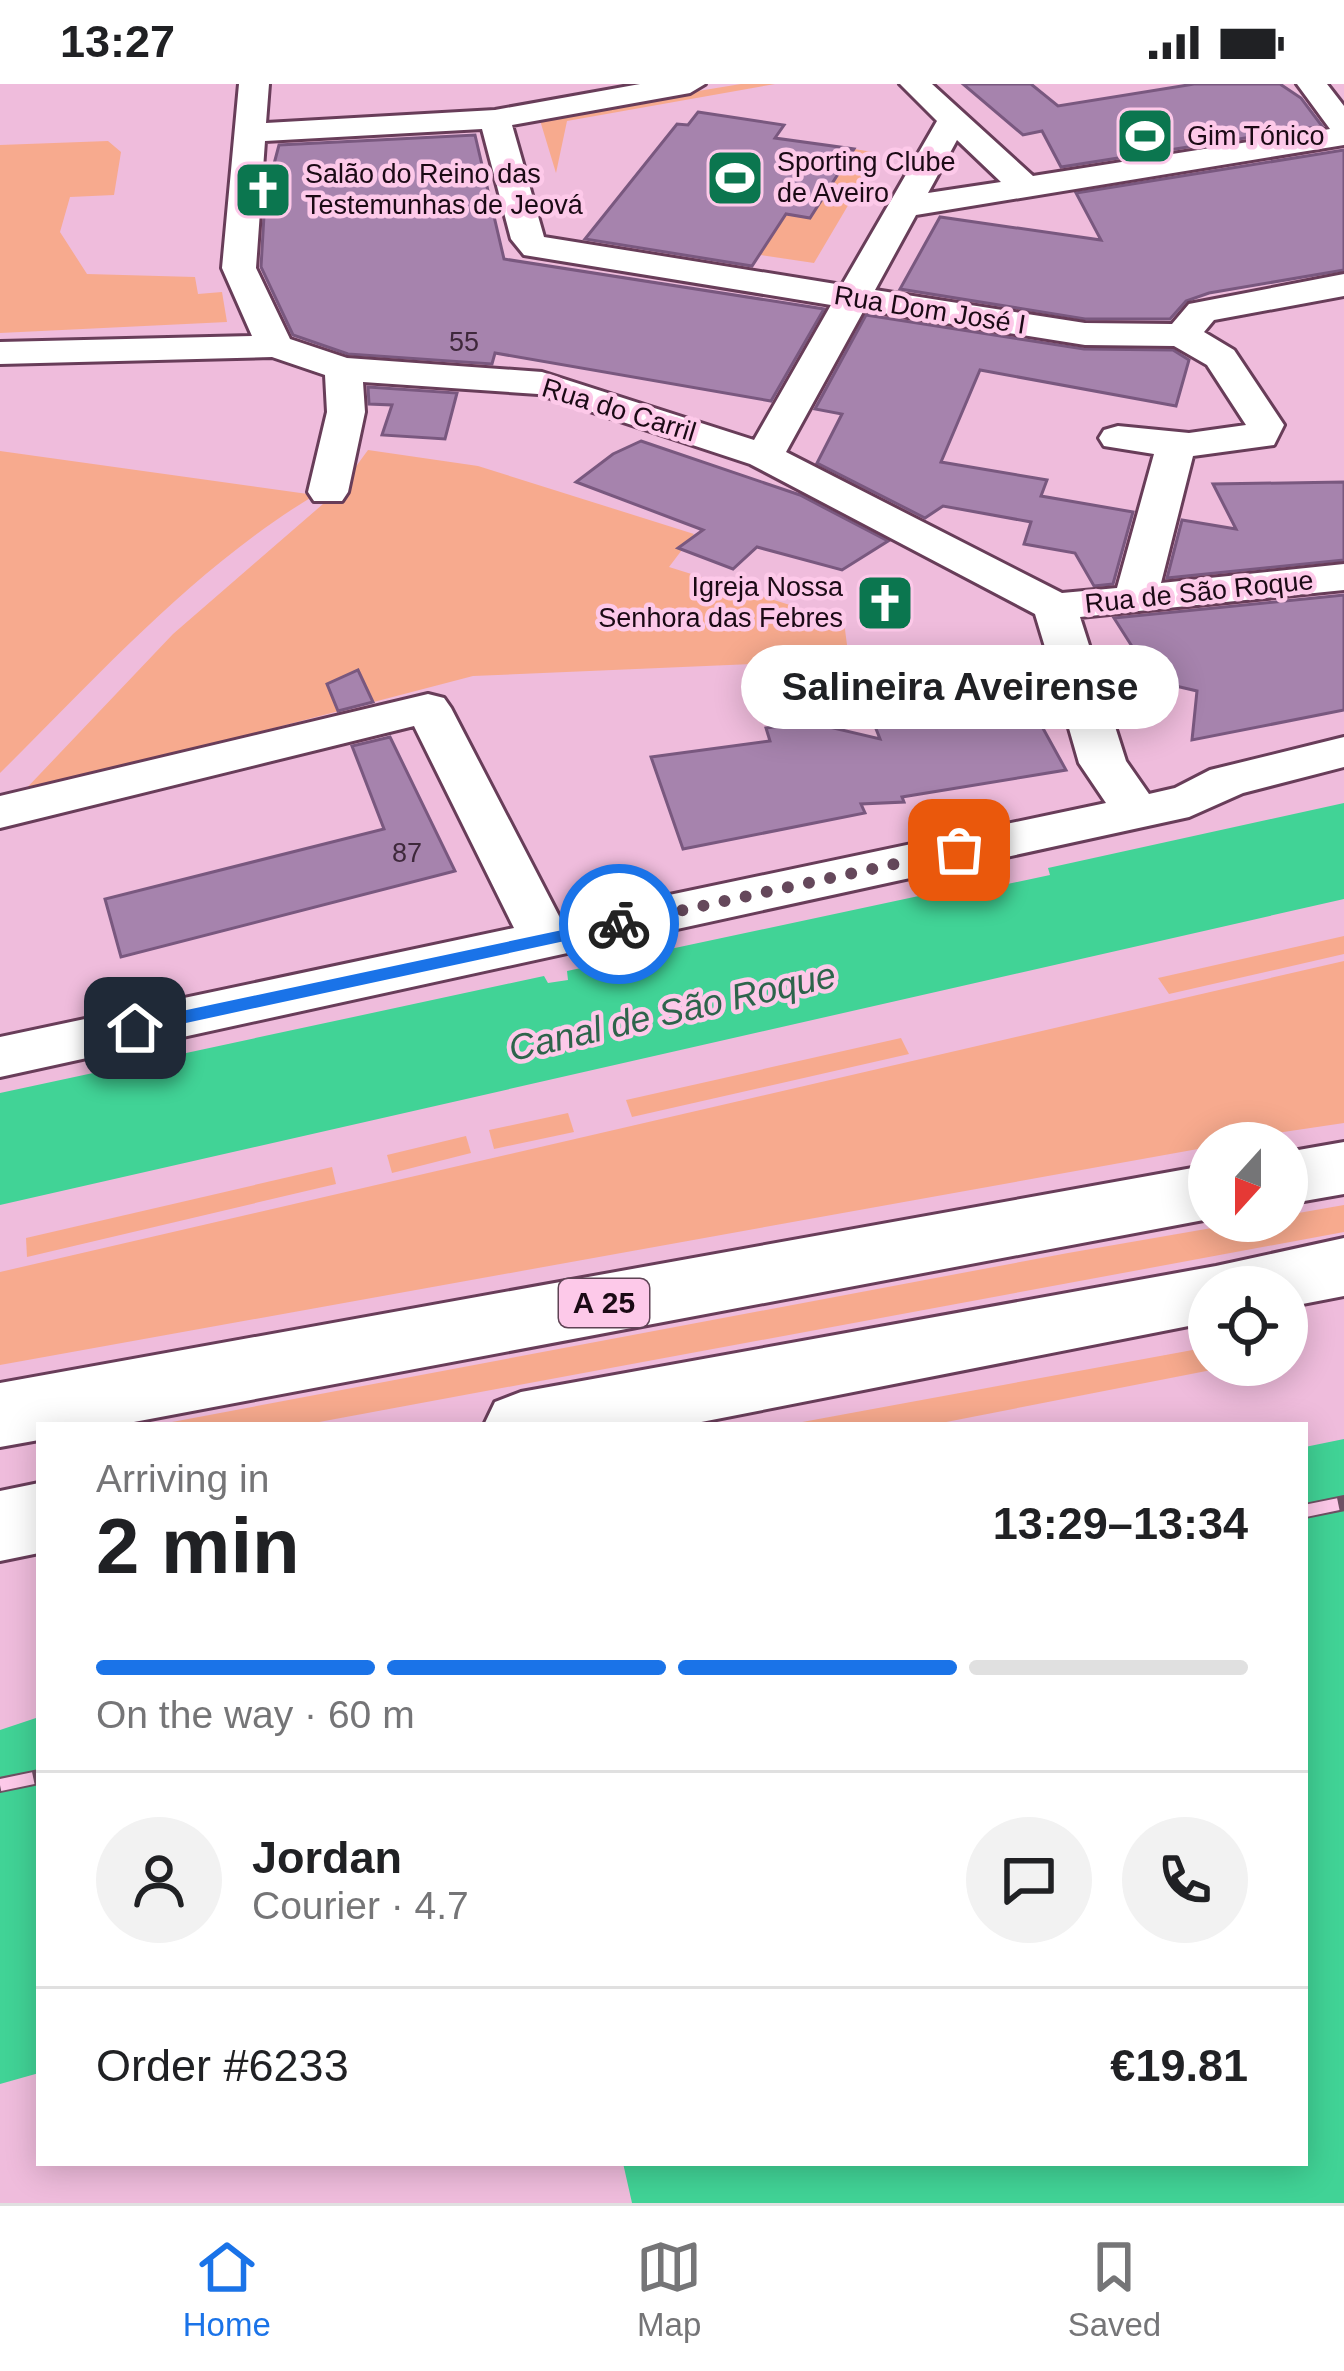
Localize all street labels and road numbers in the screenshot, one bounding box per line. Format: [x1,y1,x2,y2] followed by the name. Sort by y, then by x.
[832,280,1028,340] street label: Rua Dom José I
[539,372,699,448] street label: Rua do Carril
[1083,565,1315,619] street label: Rua de São Roque
[559,1279,649,1327] road number: A 25

